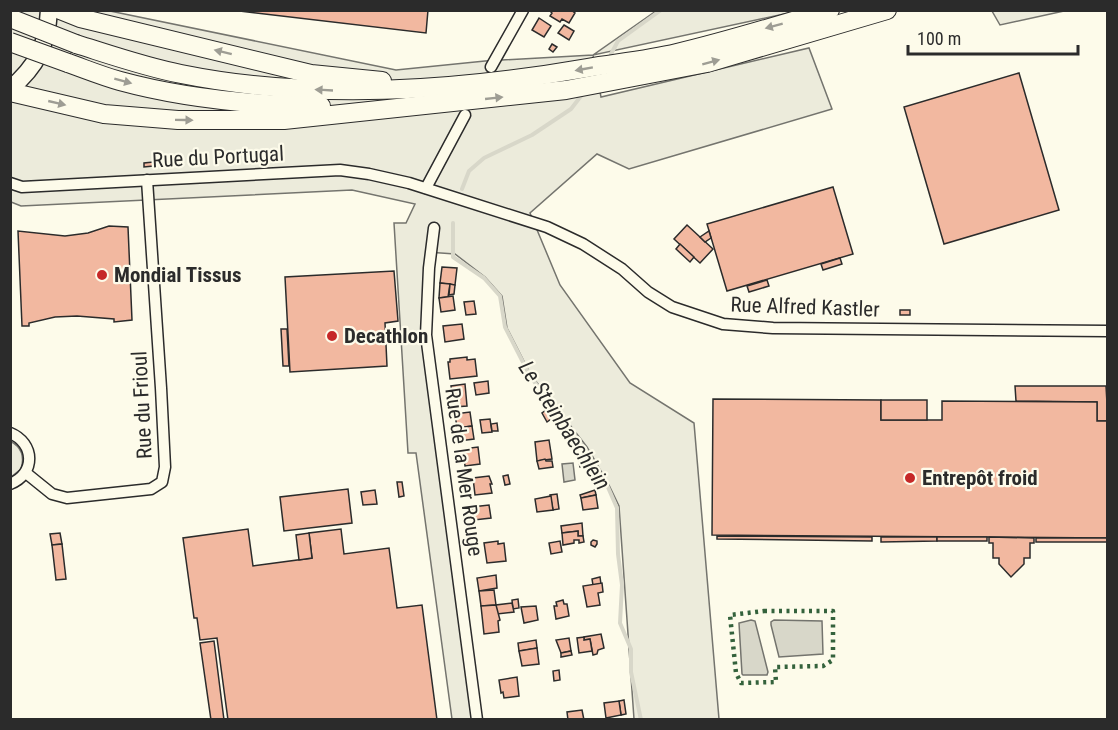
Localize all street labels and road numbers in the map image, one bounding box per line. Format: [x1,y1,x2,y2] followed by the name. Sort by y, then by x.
[152,142,284,172] street label: Rue du Portugal
[730,292,880,322] street label: Rue Alfred Kastler
[127,350,157,460] street label: Rue du Frioul
[440,386,488,558] street label: Rue de la Mer Rouge

